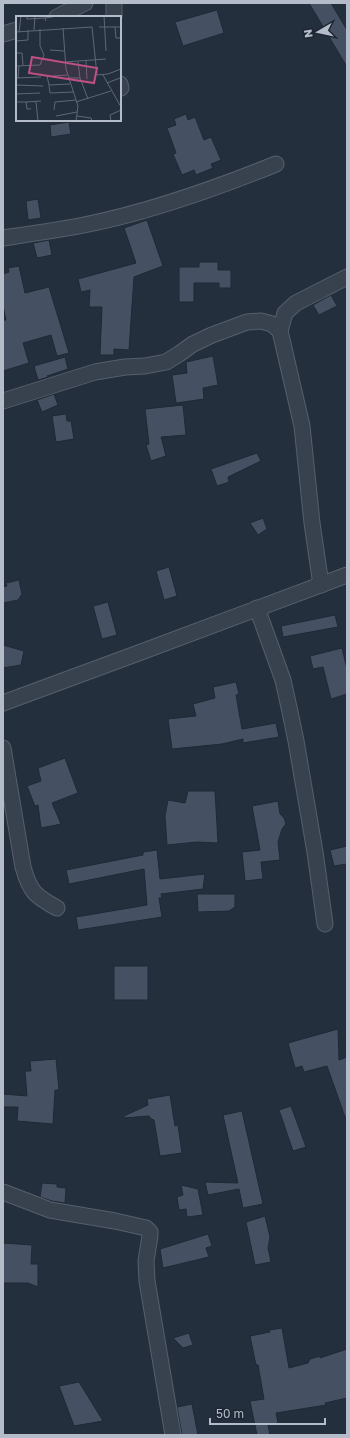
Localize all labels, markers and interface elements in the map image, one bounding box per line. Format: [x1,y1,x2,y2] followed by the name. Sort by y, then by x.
[298,12,338,52] north arrow
[16,16,121,121] inset map
[301,28,315,39] text: N
[210,1400,325,1426] scale bar
[216,1406,244,1421] text: 50 m

